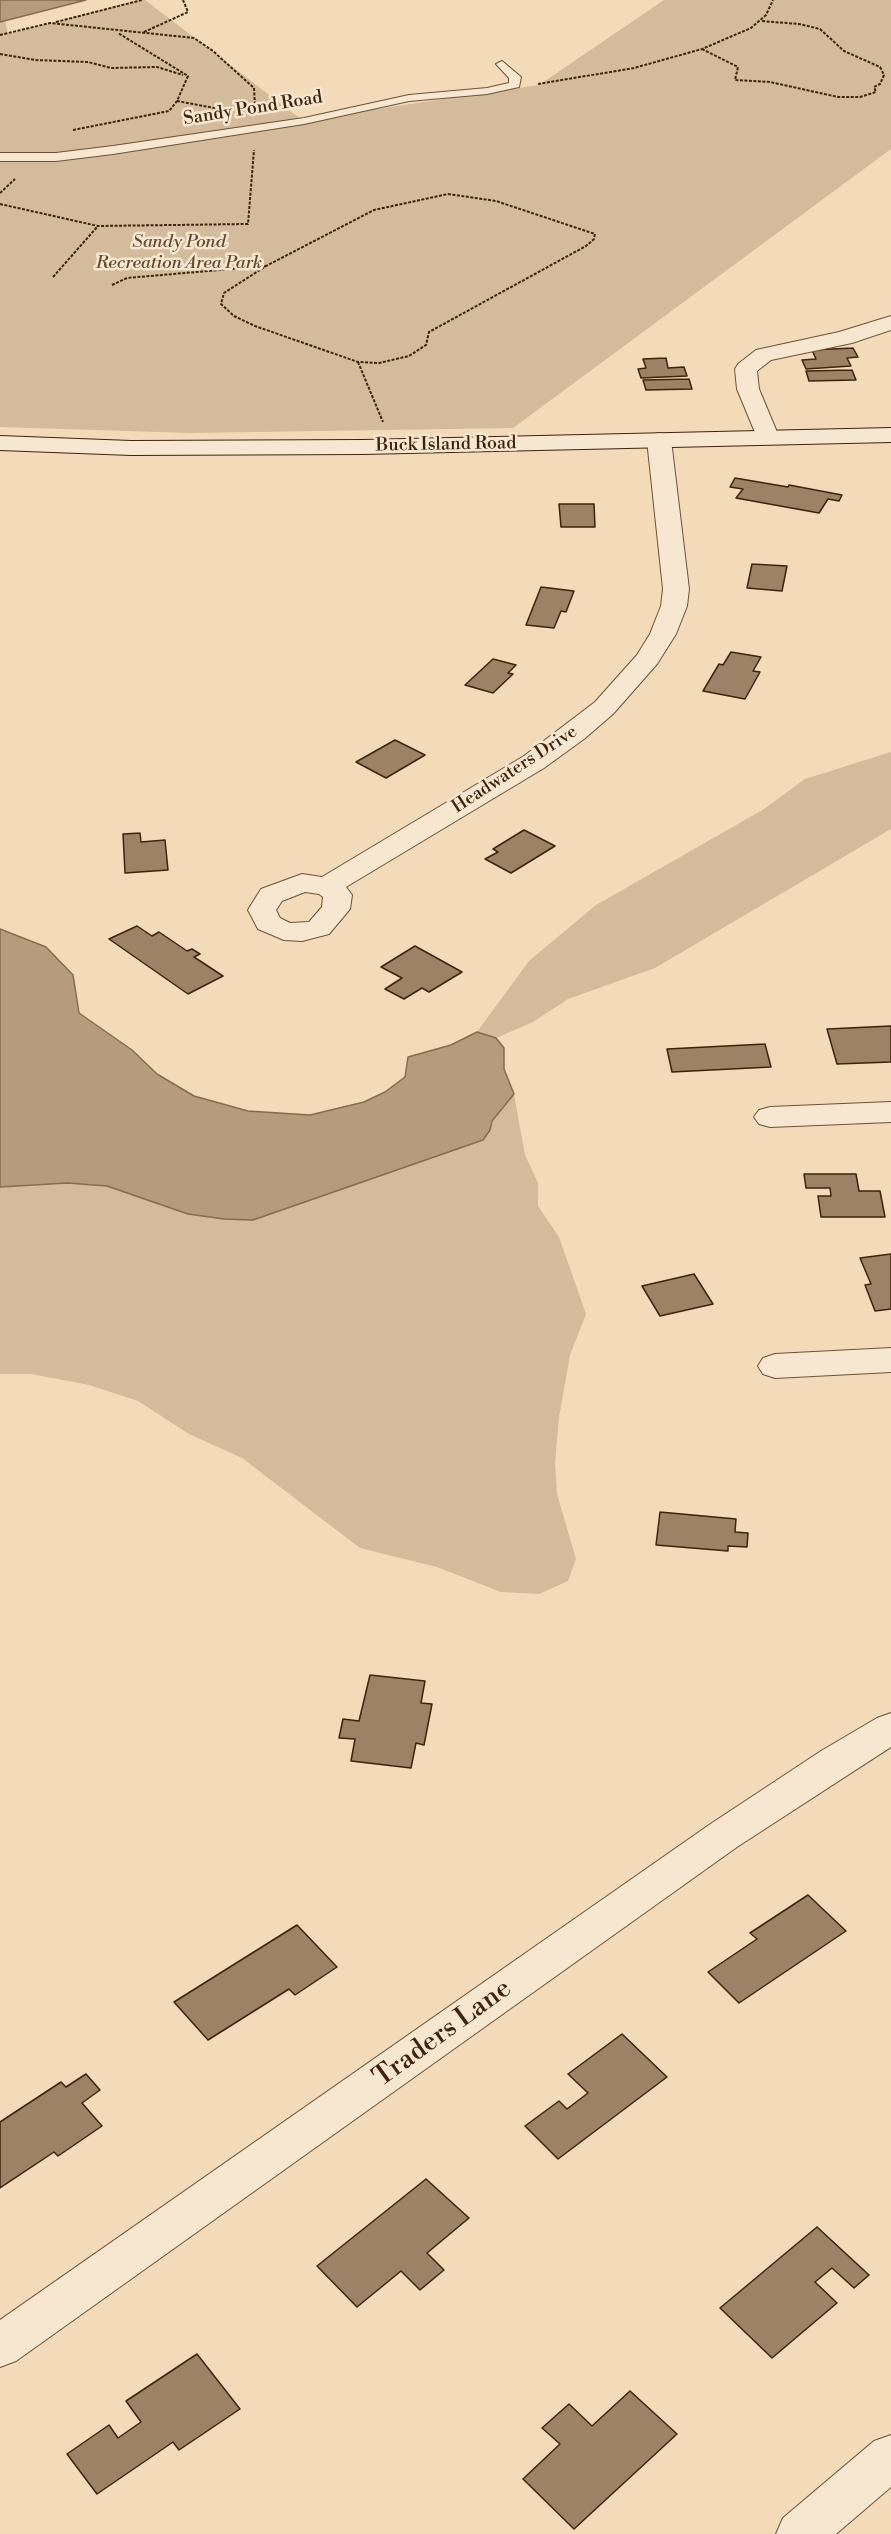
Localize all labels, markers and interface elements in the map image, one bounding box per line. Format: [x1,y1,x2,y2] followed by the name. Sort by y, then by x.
[182,87,324,131] street label: Sandy Pond Road
[96,232,262,274] park label: Sandy Pond Recreation Area Park
[375,433,517,457] street label: Buck Island Road
[448,721,582,819] street label: Headwaters Drive
[368,1973,518,2095] street label: Traders Lane

